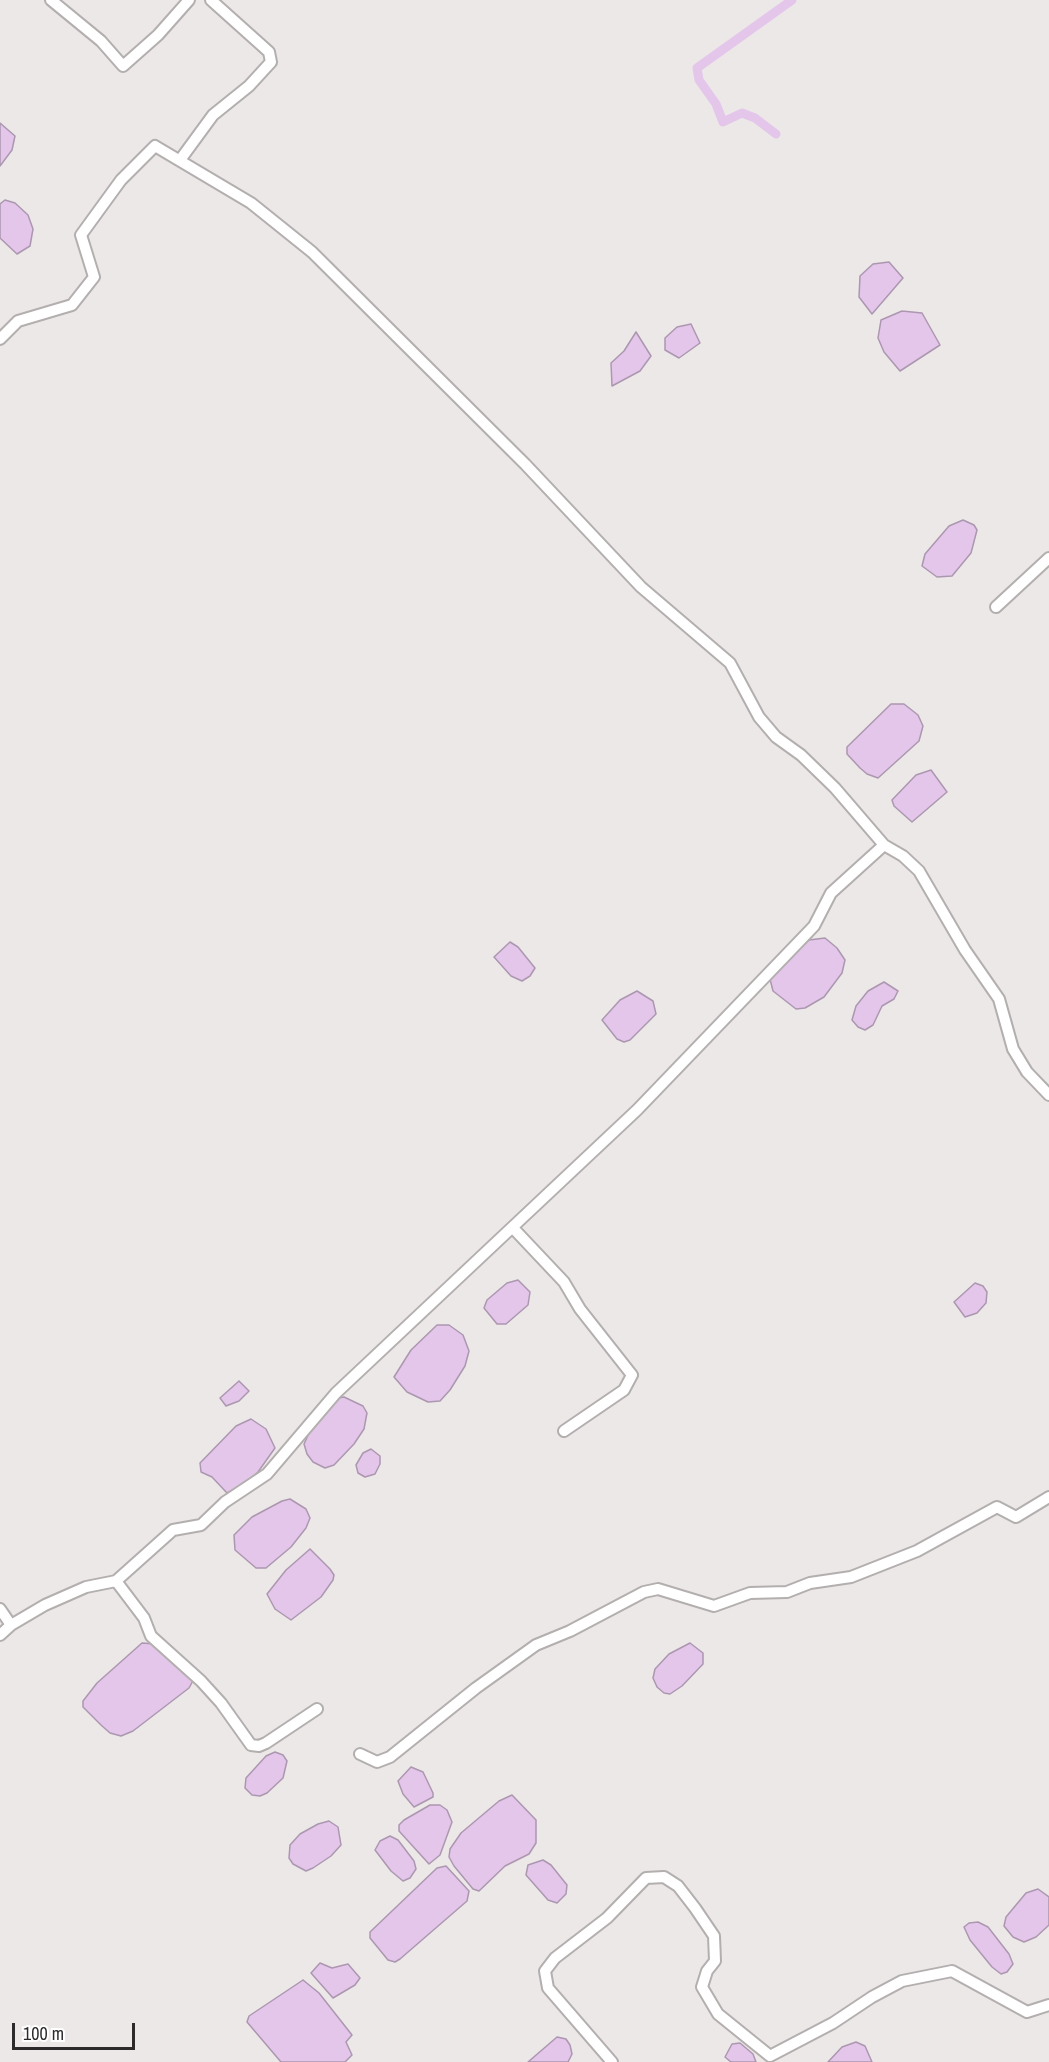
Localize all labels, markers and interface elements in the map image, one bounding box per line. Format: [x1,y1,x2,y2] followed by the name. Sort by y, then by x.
[15,2011,138,2049] scale bar
[23,2021,64,2046] text: 100 m

